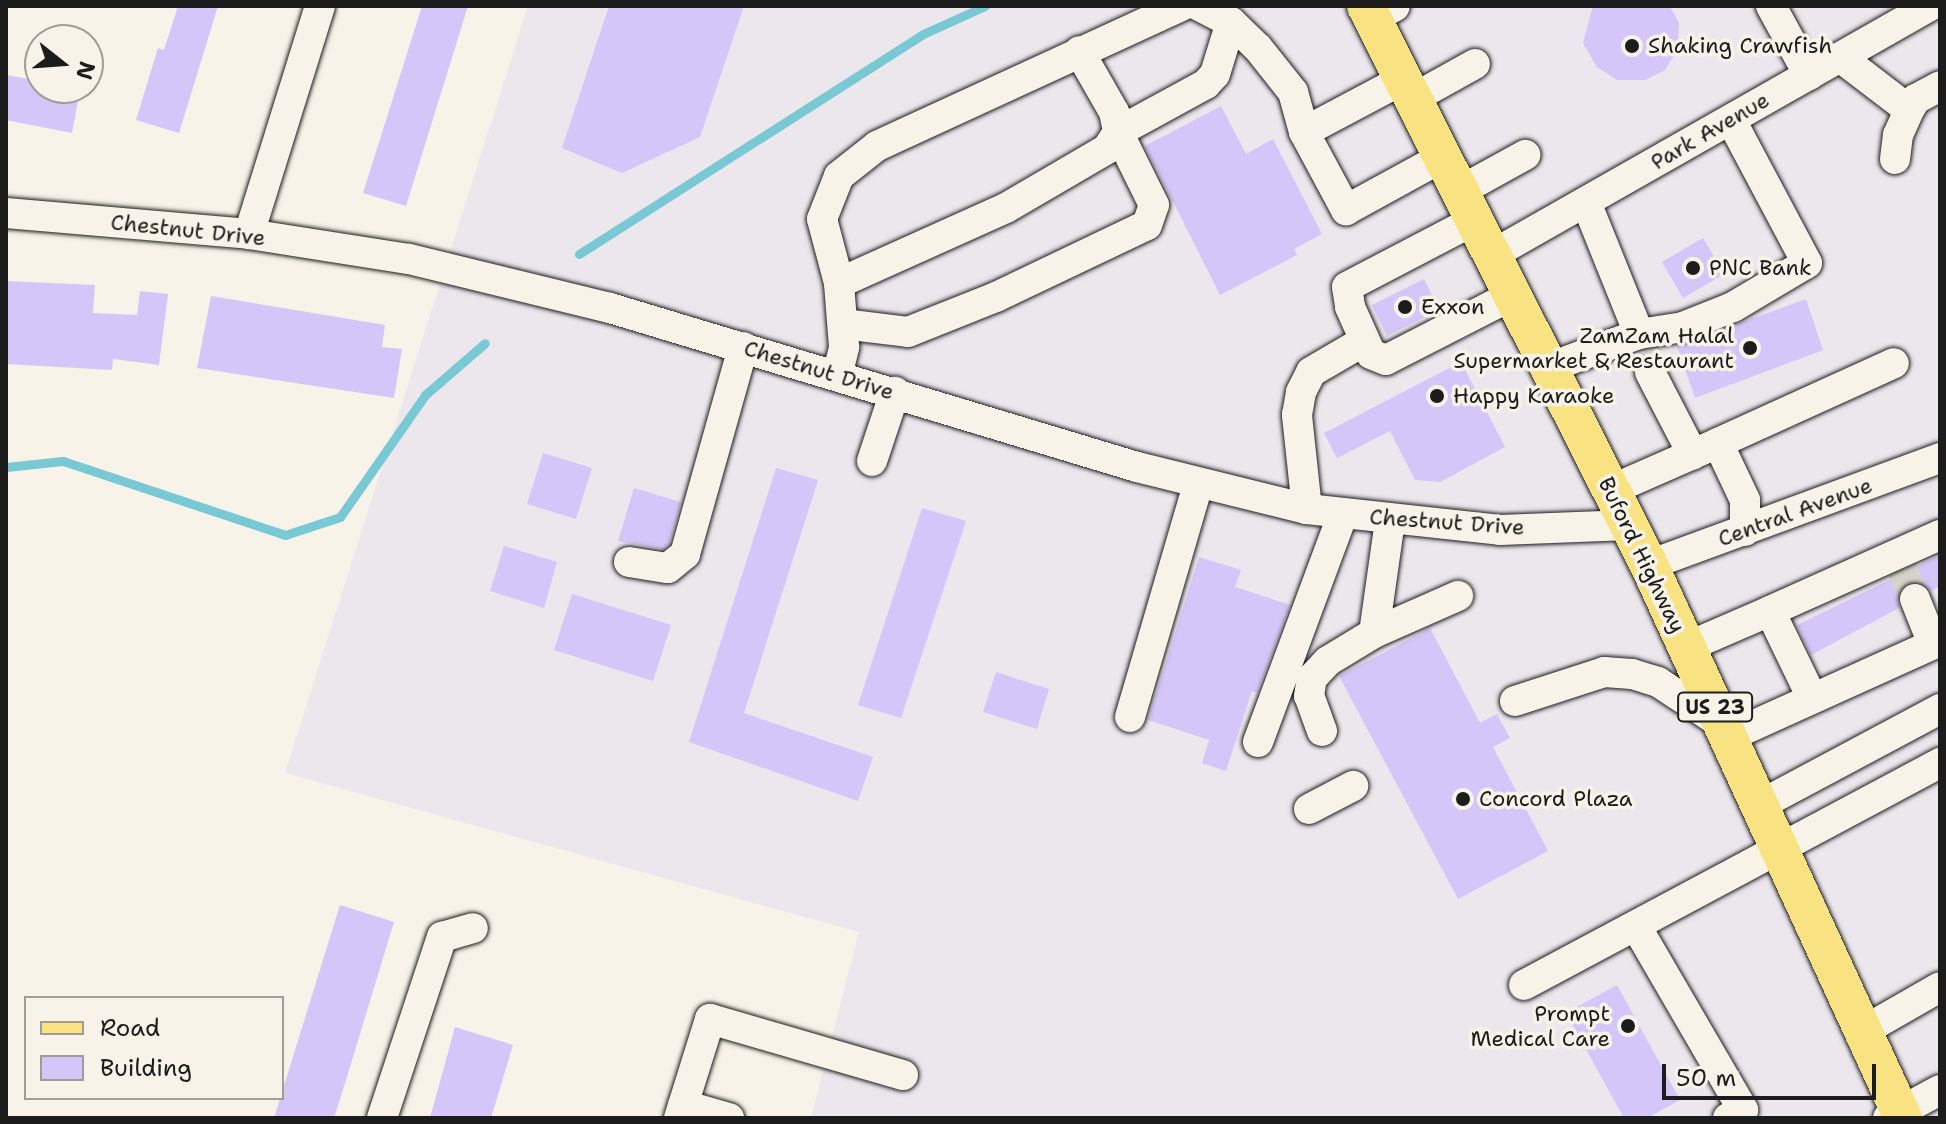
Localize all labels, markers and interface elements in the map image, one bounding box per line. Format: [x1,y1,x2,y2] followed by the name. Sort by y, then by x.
[24,24,104,104] north arrow
[1648,33,1832,59] place label: Shaking Crawfish
[1623,37,1641,55] marker: Shaking Crawfish
[69,58,102,83] text: N
[1646,86,1774,176] street label: Park Avenue
[109,209,267,251] street label: Chestnut Drive
[1709,255,1812,281] place label: PNC Bank
[1684,259,1702,277] marker: PNC Bank
[1421,294,1485,320] place label: Exxon
[1396,298,1414,316] marker: Exxon
[1454,322,1734,374] place label: ZamZam Halal Supermarket & Restaurant
[741,335,897,405] street label: Chestnut Drive
[1741,339,1759,357] marker: ZamZam Halal Supermarket & Restaurant
[1453,383,1614,409] place label: Happy Karaoke
[1428,387,1446,405] marker: Happy Karaoke
[1714,472,1876,552] street label: Central Avenue
[1593,473,1691,637] street label: Buford Highway
[1369,503,1525,541] street label: Chestnut Drive
[1677,691,1753,723] road number: US 23
[1479,786,1633,812] place label: Concord Plaza
[1454,790,1472,808] marker: Concord Plaza
[24,996,284,1100] legend
[1470,1000,1610,1052] place label: Prompt Medical Care
[100,1012,160,1044] text: Road
[1617,1015,1639,1037] marker: Prompt Medical Care
[1666,1048,1880,1098] scale bar
[100,1052,192,1084] text: Building
[1676,1062,1736,1094] text: 50 m

